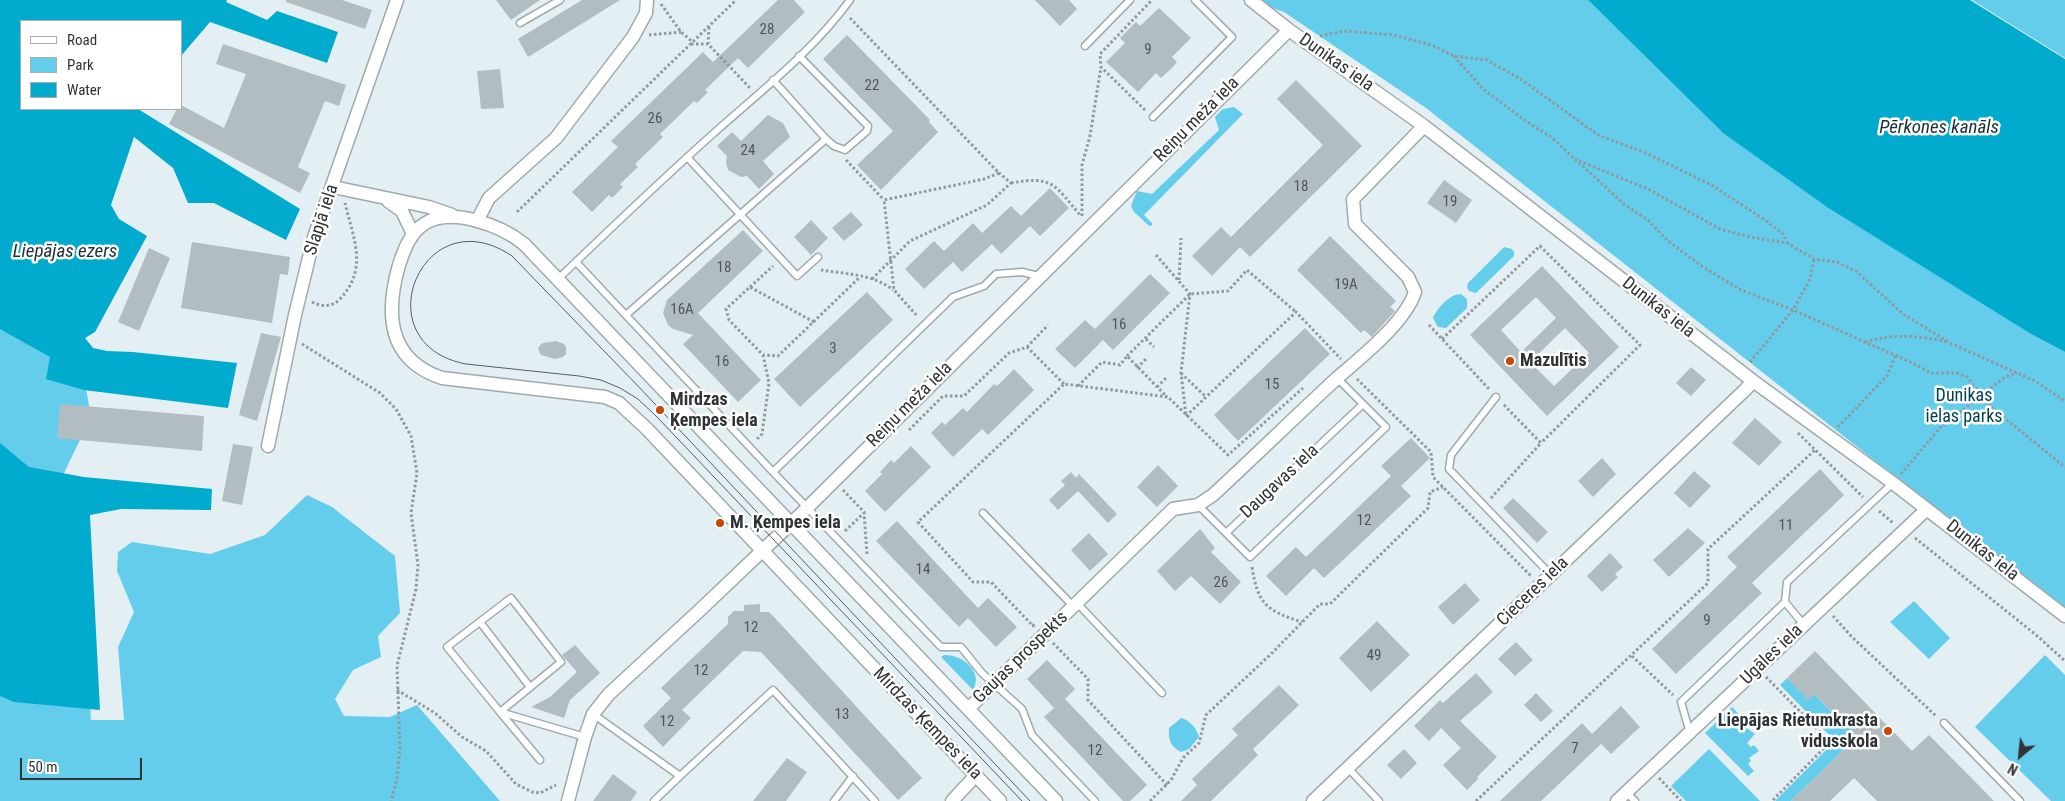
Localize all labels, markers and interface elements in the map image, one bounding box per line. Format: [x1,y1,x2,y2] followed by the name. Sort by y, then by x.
[20,20,182,110] legend
[760,21,774,39] house number: 28
[1294,29,1378,97] street label: Dunikas iela
[67,31,97,49] text: Road
[1144,41,1152,59] house number: 9
[67,56,94,74] text: Park
[1150,73,1244,167] street label: Reiņu meža iela
[865,77,879,95] house number: 22
[67,81,101,99] text: Water
[648,110,662,128] house number: 26
[1879,117,1999,139] water label: Pērkones kanāls
[741,142,755,160] house number: 24
[1294,178,1308,196] house number: 18
[300,182,344,258] street label: Slapjā iela
[1443,193,1457,211] house number: 19
[13,241,117,263] water label: Liepājas ezers
[717,259,731,277] house number: 18
[1617,273,1699,343] street label: Dunikas iela
[1334,276,1358,294] house number: 19A
[670,301,694,319] house number: 16A
[1112,316,1126,334] house number: 16
[829,340,837,358] house number: 3
[1520,350,1587,372] place label: Mazulītis
[715,353,729,371] house number: 16
[1504,355,1516,367] marker: Mazulītis
[863,358,957,452] street label: Reiņu meža iela
[1265,376,1279,394] house number: 15
[1926,385,2002,428] park label: Dunikas ielas parks
[670,389,758,432] place label: Mirdzas Ķempes iela
[654,404,666,416] marker: Mirdzas Ķempes iela
[1236,440,1324,524] street label: Daugavas iela
[730,512,841,534] place label: M. Ķempes iela
[1357,512,1371,530] house number: 12
[1941,516,2023,586] street label: Dunikas iela
[714,517,726,529] marker: M. Ķempes iela
[1779,517,1793,535] house number: 11
[1493,553,1573,631] street label: Cieceres iela
[916,561,930,579] house number: 14
[1214,574,1228,592] house number: 26
[969,607,1073,709] street label: Gaujas prospekts
[1703,612,1711,630] house number: 9
[744,619,758,637] house number: 12
[1737,620,1807,690] street label: Ugāles iela
[1367,647,1381,665] house number: 49
[694,662,708,680] house number: 12
[868,663,986,785] street label: Mirdzas Ķempes iela
[835,706,849,724] house number: 13
[1718,710,1878,752] place label: Liepājas Rietumkrasta vidusskola
[660,713,674,731] house number: 12
[1882,725,1894,737] marker: Liepājas Rietumkrasta vidusskola
[1995,731,2045,781] north arrow
[1571,740,1579,758] house number: 7
[1088,742,1102,760] house number: 12
[22,748,145,780] scale bar
[28,758,58,776] text: 50 m
[2005,760,2021,778] text: N

